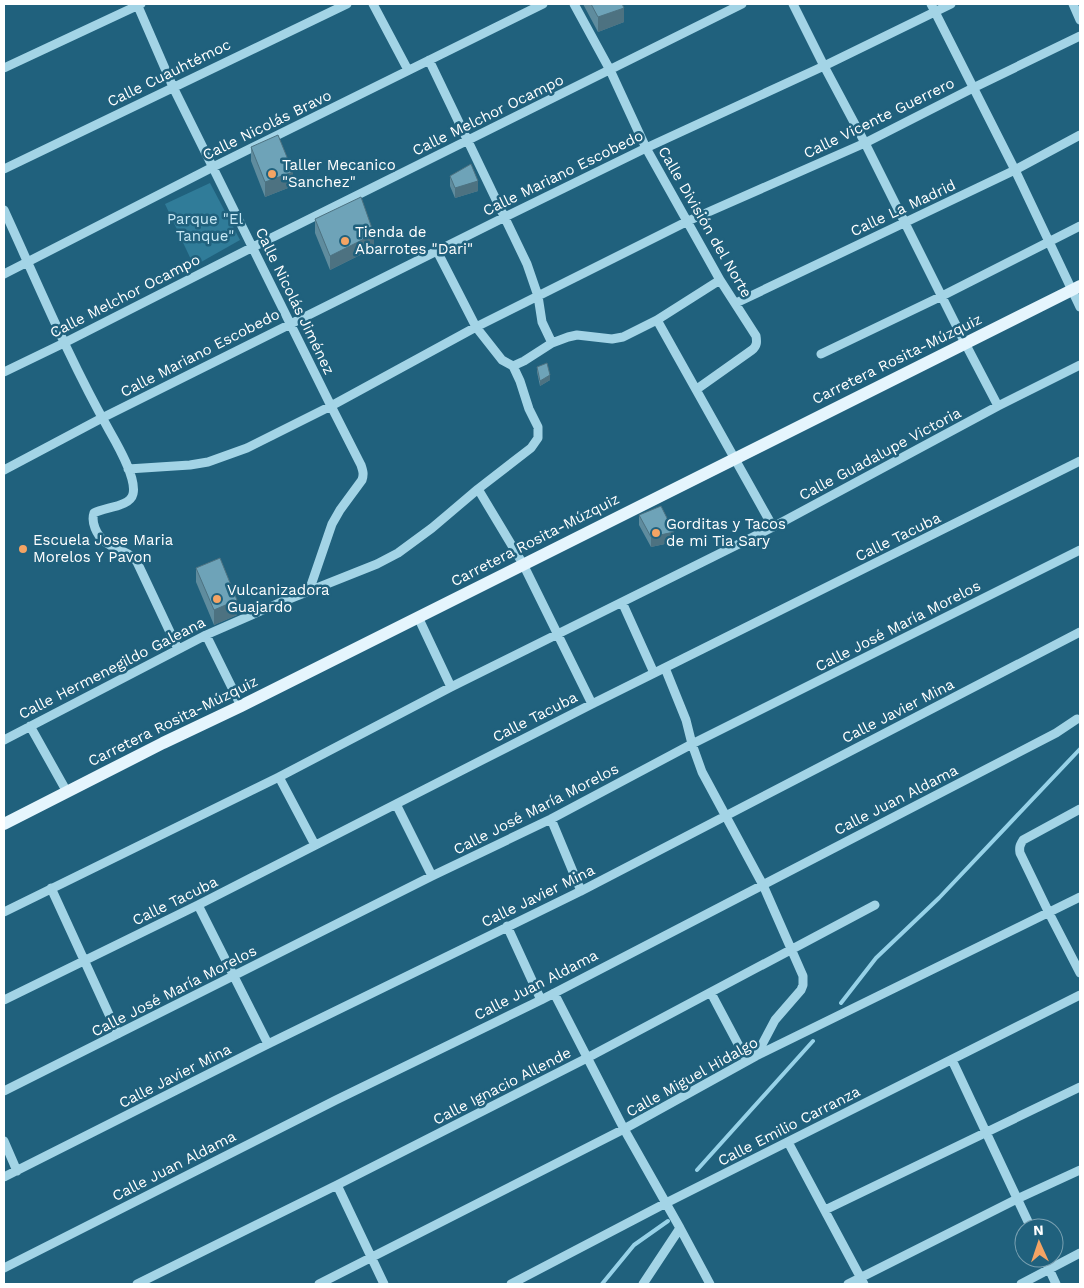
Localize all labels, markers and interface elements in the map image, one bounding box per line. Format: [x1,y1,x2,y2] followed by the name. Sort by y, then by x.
[104,35,234,111] street label: Calle Cuauhtémoc
[409,71,567,159] street label: Calle Melchor Ocampo
[801,74,957,162] street label: Calle Vicente Guerrero
[200,86,334,164] street label: Calle Nicolás Bravo
[480,126,646,220] street label: Calle Mariano Escobedo
[654,143,756,301] street label: Calle División del Norte
[282,156,396,191] place label: Taller Mecanico "Sanchez"
[266,168,278,180] marker: Taller Mecanico "Sanchez"
[847,176,959,240] street label: Calle La Madrid
[167,210,243,245] park label: Parque "El Tanque"
[355,223,473,258] place label: Tienda de Abarrotes "Dari"
[252,225,338,377] street label: Calle Nicolás Jiménez
[339,235,351,247] marker: Tienda de Abarrotes "Dari"
[47,250,203,342] street label: Calle Melchor Ocampo
[117,305,283,401] street label: Calle Mariano Escobedo
[809,310,985,408] street label: Carretera Rosita-Múzquiz
[796,403,964,504] street label: Calle Guadalupe Victoria
[448,490,622,590] street label: Carretera Rosita-Múzquiz
[852,508,944,565] street label: Calle Tacuba
[666,515,786,550] place label: Gorditas y Tacos de mi Tia Sary
[650,527,662,539] marker: Gorditas y Tacos de mi Tia Sary
[33,531,174,566] place label: Escuela Jose Maria Morelos Y Pavon
[17,543,29,555] marker: Escuela Jose Maria Morelos Y Pavon
[813,576,984,675] street label: Calle José María Morelos
[227,581,330,616] place label: Vulcanizadora Guajardo
[211,593,223,605] marker: Vulcanizadora Guajardo
[16,613,209,723] street label: Calle Hermenegildo Galeana
[85,672,261,770] street label: Carretera Rosita-Múzquiz
[839,675,958,747] street label: Calle Javier Mina
[490,688,581,746] street label: Calle Tacuba
[451,759,622,858] street label: Calle José María Morelos
[831,761,961,839] street label: Calle Juan Aldama
[478,861,598,931] street label: Calle Javier Mina
[129,872,221,929] street label: Calle Tacuba
[89,941,260,1040] street label: Calle José María Morelos
[471,946,601,1024] street label: Calle Juan Aldama
[623,1033,761,1121] street label: Calle Miguel Hidalgo
[116,1040,235,1112] street label: Calle Javier Mina
[430,1043,574,1129] street label: Calle Ignacio Allende
[715,1082,864,1170] street label: Calle Emilio Carranza
[109,1127,239,1205] street label: Calle Juan Aldama
[1014,1218,1064,1268] north arrow
[1033,1222,1044,1238] text: N

